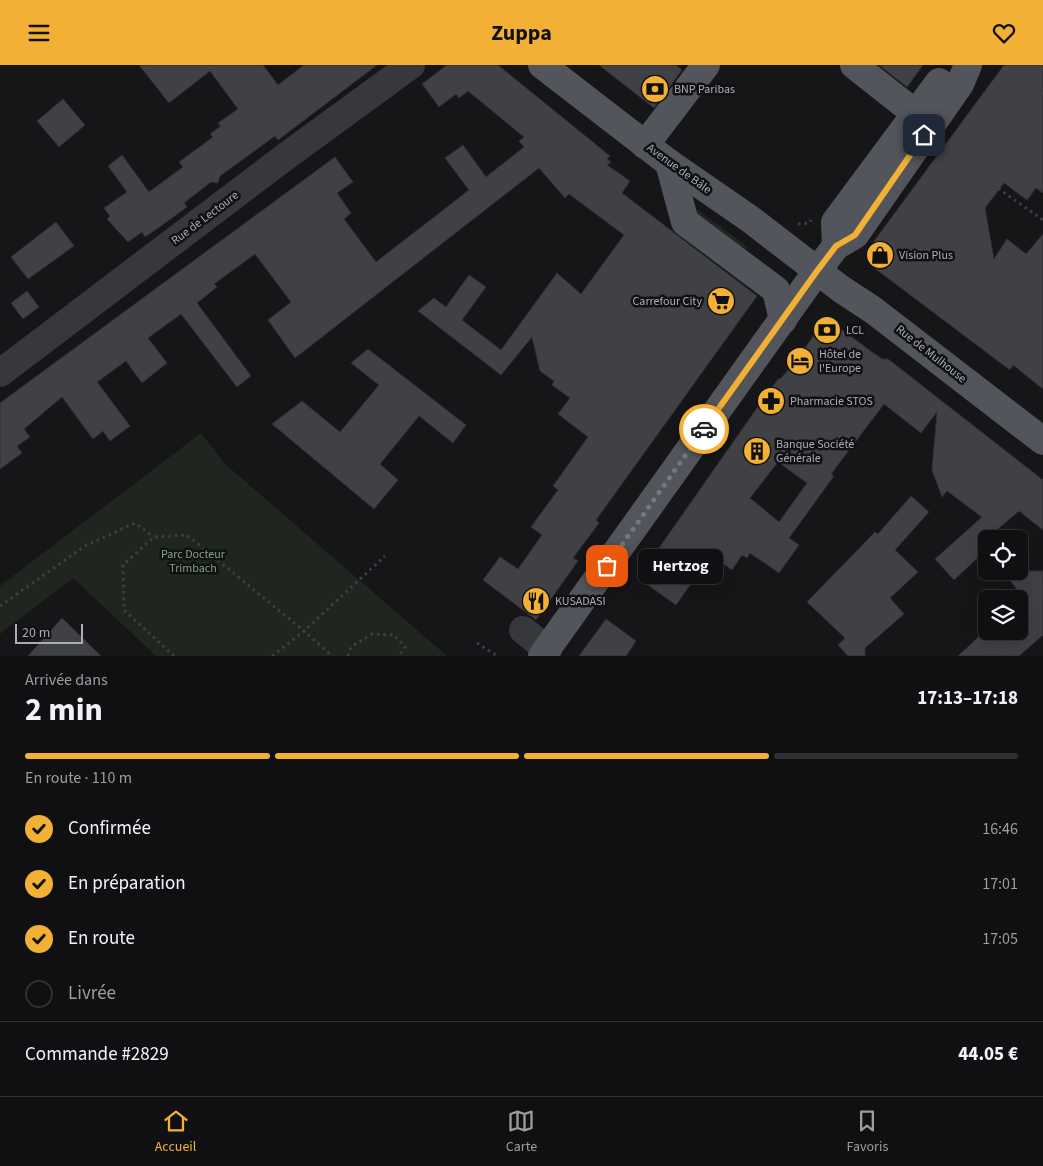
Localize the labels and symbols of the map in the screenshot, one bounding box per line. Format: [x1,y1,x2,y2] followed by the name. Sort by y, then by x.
[640,74,670,104] bank icon: BNP Paribas
[674,81,735,98] place label: BNP Paribas
[903,114,945,156] pin
[643,140,715,198] street label: Avenue de Bâle
[168,187,242,249] street label: Rue de Lectoure
[865,240,895,270] shop icon: Vision Plus
[899,247,953,264] place label: Vision Plus
[706,286,736,316] supermarket icon: Carrefour City
[633,293,702,310] place label: Carrefour City
[812,315,842,345] bank icon: LCL
[892,321,970,387] street label: Rue de Mulhouse
[846,322,864,339] place label: LCL
[785,346,815,376] hotel icon: Hôtel de l'Europe
[819,346,861,377] place label: Hôtel de l'Europe
[756,386,786,416] pharmacy icon: Pharmacie STOS
[790,393,873,410] place label: Pharmacie STOS
[679,404,729,454] courier
[742,436,772,466] building icon: Banque Société Générale
[776,436,854,467] place label: Banque Société Générale
[586,545,628,587] pin
[161,546,226,577] park label: Parc Docteur Trimbach
[637,549,722,583] callout: Hertzog
[521,586,551,616] restaurant icon: KUSADASI
[555,593,606,610] place label: KUSADASI
[15,621,82,644] scale bar

